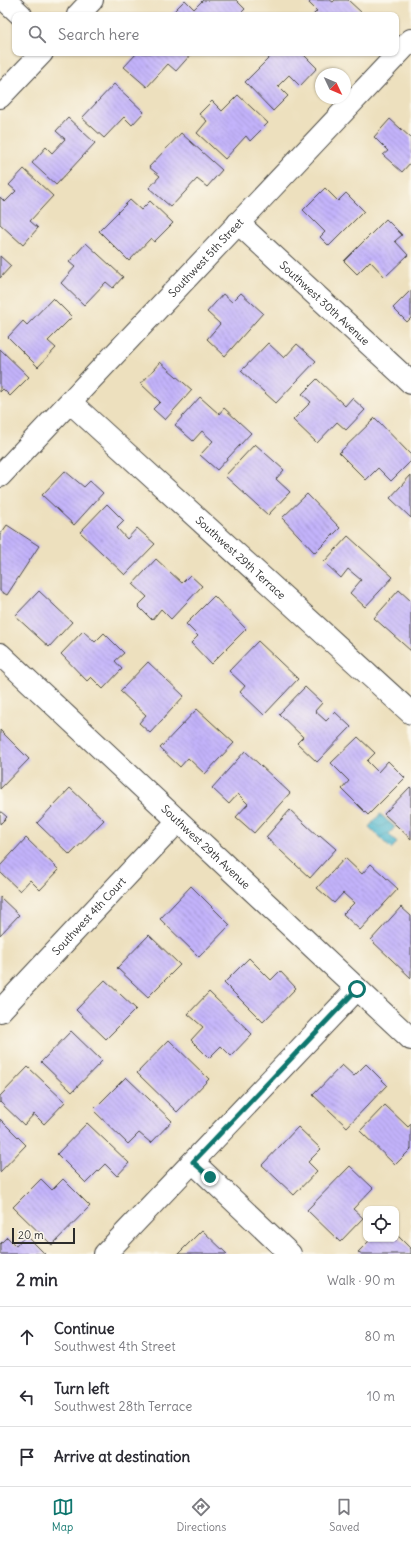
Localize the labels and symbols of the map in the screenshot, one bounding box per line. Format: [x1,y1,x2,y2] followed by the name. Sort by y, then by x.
[315,68,351,104] north arrow
[165,215,246,300] street label: Southwest 5th Street
[277,258,373,348] street label: Southwest 30th Avenue
[193,513,289,602] street label: Southwest 29th Terrace
[158,802,253,892] street label: Southwest 29th Avenue
[49,874,129,958] street label: Southwest 4th Court
[348,980,366,998] route start
[201,1168,219,1186] route end
[12,1226,75,1245] scale bar

